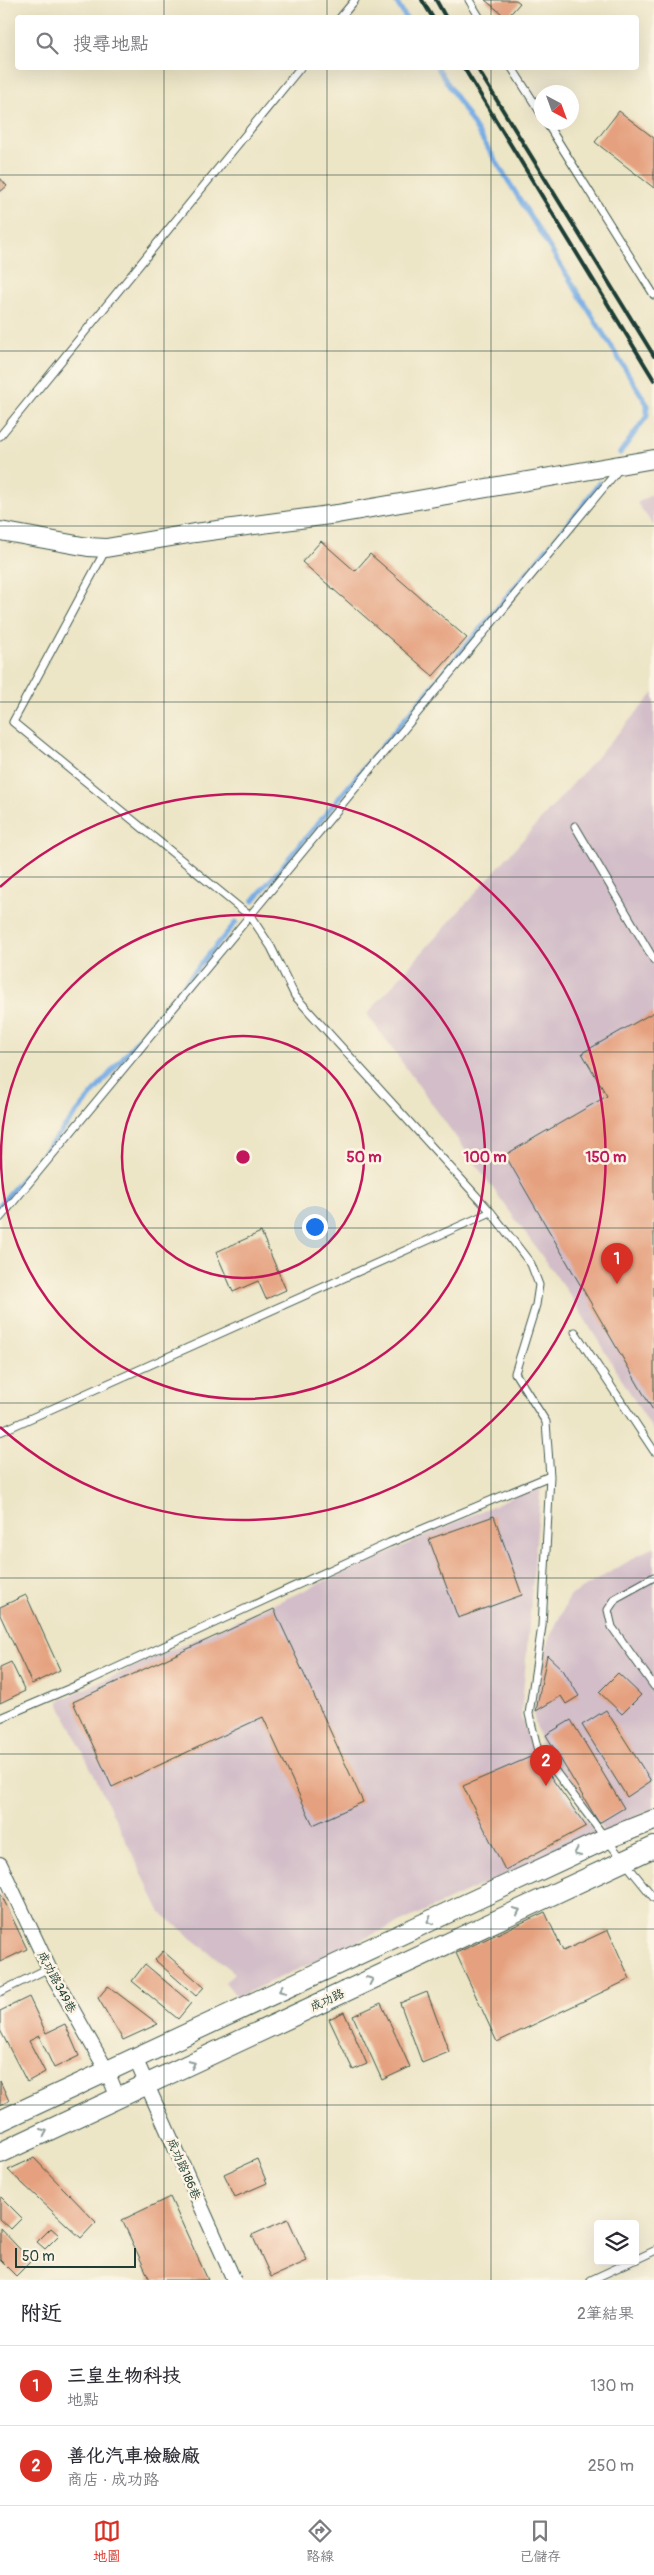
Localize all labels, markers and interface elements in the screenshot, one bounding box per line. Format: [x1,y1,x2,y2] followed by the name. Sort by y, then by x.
[15,15,639,70] search box
[33,29,61,57] icon: search
[73,32,149,56] text: 搜尋地點
[534,85,579,130] north arrow
[234,1148,252,1166] centre of rings
[347,1148,381,1167] text: 50 m
[464,1148,506,1167] text: 100 m
[586,1148,626,1167] text: 150 m
[302,1214,328,1240] your location
[601,1243,633,1284] pin: 1
[530,1745,562,1786] pin: 2
[573,1847,582,1857] one-way arrow
[512,1906,521,1917] one-way arrow
[426,1915,435,1926] one-way arrow
[34,1949,79,2016] street label: 成功路349巷
[365,1976,374,1986] one-way arrow
[279,1984,288,1994] one-way arrow
[308,1986,347,2015] street label: 成功路
[187,2060,196,2070] one-way arrow
[39,2128,48,2139] one-way arrow
[163,2136,204,2202] street label: 成功路186巷
[594,2220,639,2265] map controls
[594,2220,639,2265] button: layers
[15,2245,136,2268] scale bar
[22,2248,55,2265] text: 50 m
[20,2300,62,2327] text: 附近
[577,2304,634,2324] text: 2筆結果
[67,2364,181,2388] text: 三皇生物科技
[33,2376,39,2396] text: 1
[590,2376,634,2396] text: 130 m
[67,2390,99,2410] text: 地點
[67,2444,200,2468] text: 善化汽車檢驗廠
[32,2456,40,2476] text: 2
[588,2456,634,2476] text: 250 m
[67,2470,159,2490] text: 商店 · 成功路
[93,2517,121,2565] tab: 地圖
[306,2517,334,2565] tab: 路線
[519,2517,561,2565] tab: 已儲存

